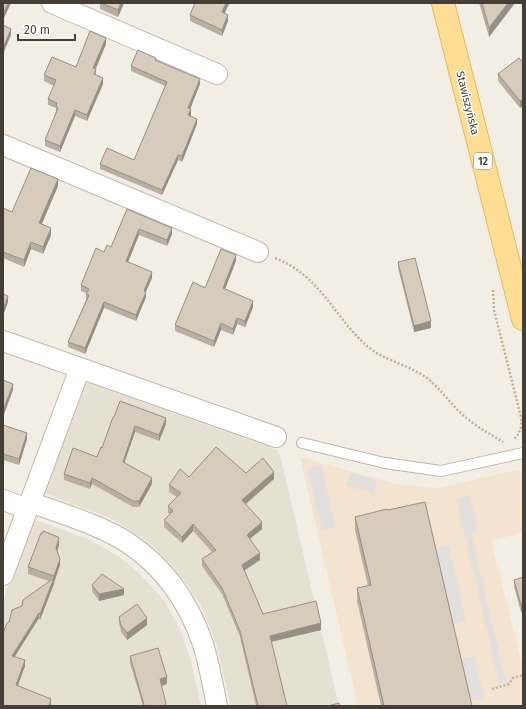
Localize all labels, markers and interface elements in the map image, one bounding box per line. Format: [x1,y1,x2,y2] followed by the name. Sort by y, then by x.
[18,16,75,42] scale bar
[24,23,50,37] text: 20 m
[453,70,482,136] street label: Stawiszyńska
[474,153,492,169] road number: 12

